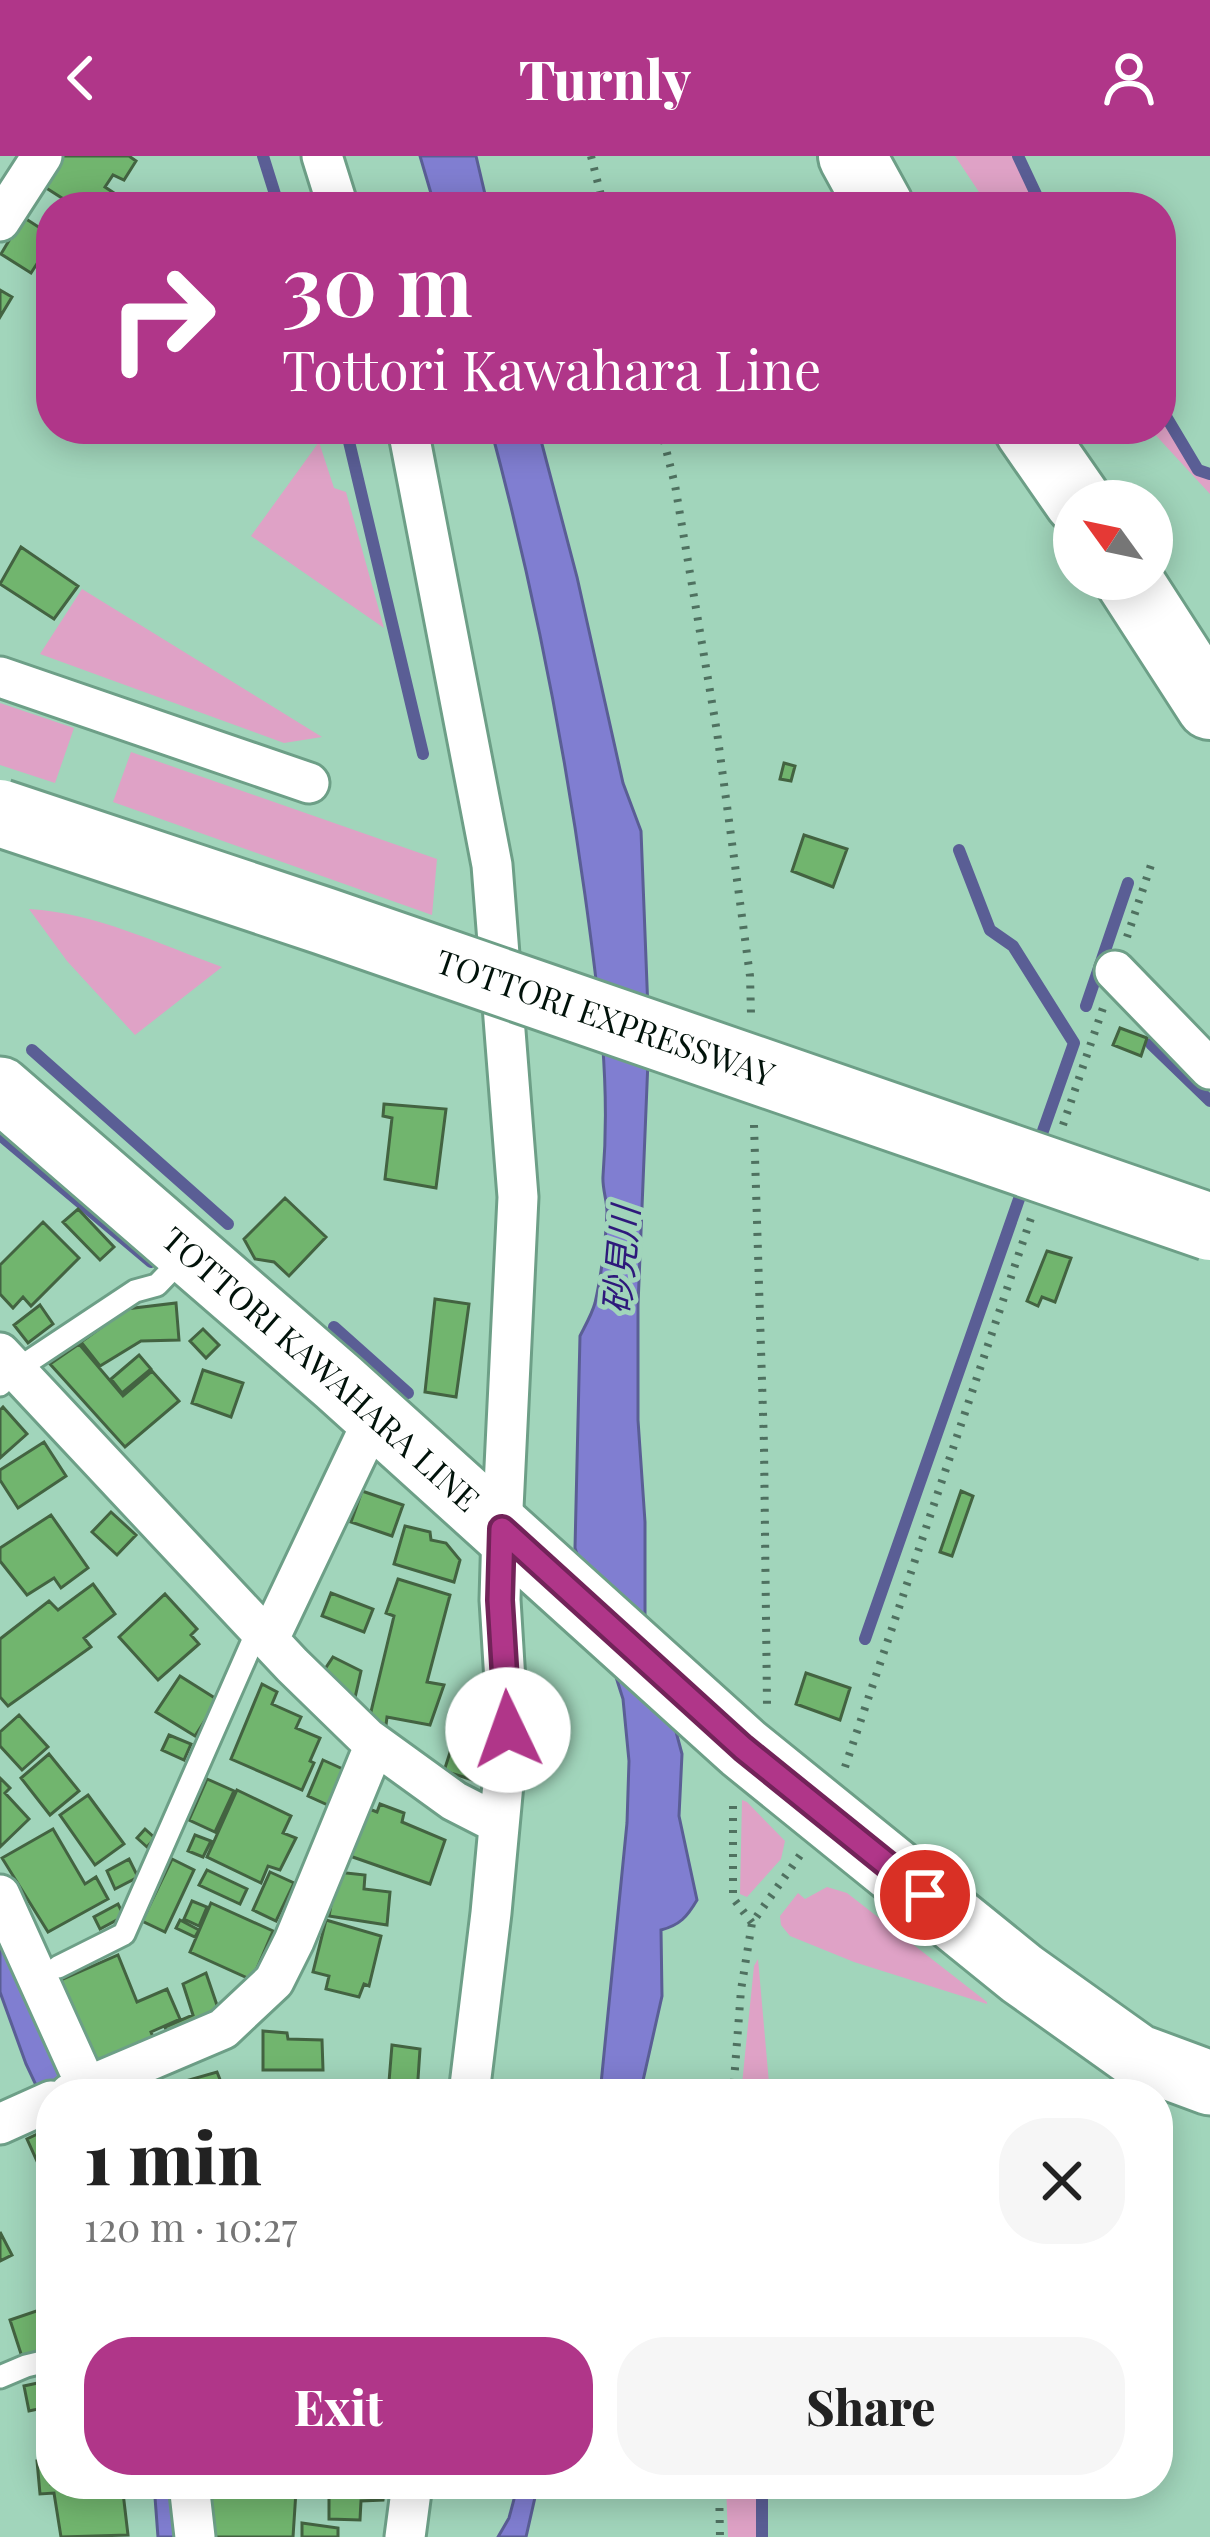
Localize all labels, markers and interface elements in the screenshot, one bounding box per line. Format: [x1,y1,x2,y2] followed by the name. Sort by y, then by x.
[519,42,691,114] text: Turnly
[48,45,114,111] icon: back
[1096,45,1162,111] icon: person
[282,226,473,338] text: 30 m
[84,240,240,396] icon: right
[282,333,821,405] text: Tottori Kawahara Line
[1053,480,1173,600] north arrow
[1053,480,1173,600] map controls
[431,937,781,1095] street label: TOTTORI EXPRESSWAY
[590,1200,648,1316] water label: 砂見川
[154,1216,490,1520] street label: TOTTORI KAWAHARA LINE
[445,1667,571,1793] position arrow
[874,1844,976,1946] pin
[892,1862,958,1928] icon: arrive
[84,2107,262,2203] text: 1 min
[999,2118,1125,2244] button: close
[84,2200,297,2252] text: 120 m · 10:27
[84,2337,593,2475] button: Exit
[617,2337,1125,2475] button: Share

